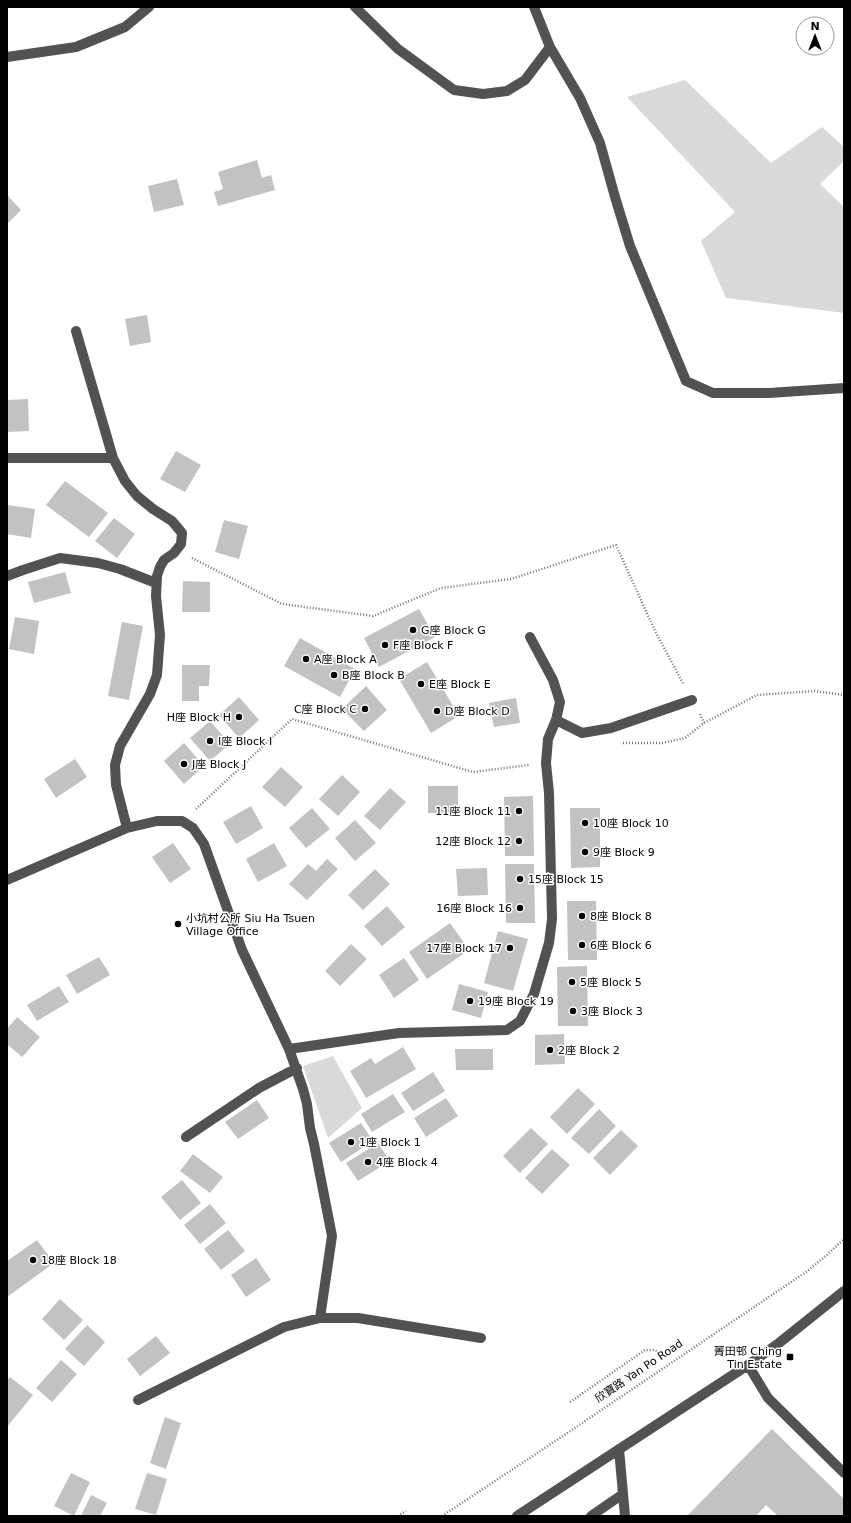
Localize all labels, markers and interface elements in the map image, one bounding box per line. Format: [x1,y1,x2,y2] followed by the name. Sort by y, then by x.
[795,16,835,56] north arrow
[810,20,820,33] text: N
[421,624,486,637] place label: G座 Block G
[408,625,418,635] marker: G座 Block G
[393,639,453,652] place label: F座 Block F
[380,640,390,650] marker: F座 Block F
[314,653,377,666] place label: A座 Block A
[301,654,311,664] marker: A座 Block A
[342,669,405,682] place label: B座 Block B
[329,670,339,680] marker: B座 Block B
[429,678,491,691] place label: E座 Block E
[416,679,426,689] marker: E座 Block E
[294,703,357,716] place label: C座 Block C
[360,704,370,714] marker: C座 Block C
[445,705,510,718] place label: D座 Block D
[432,706,442,716] marker: D座 Block D
[167,711,231,724] place label: H座 Block H
[234,712,244,722] marker: H座 Block H
[218,735,272,748] place label: I座 Block I
[205,736,215,746] marker: I座 Block I
[191,758,246,771] place label: J座 Block J
[179,759,189,769] marker: J座 Block J
[435,805,511,818] place label: 11座 Block 11
[514,806,524,816] marker: 11座 Block 11
[593,817,669,830] place label: 10座 Block 10
[580,818,590,828] marker: 10座 Block 10
[435,835,511,848] place label: 12座 Block 12
[514,836,524,846] marker: 12座 Block 12
[593,846,655,859] place label: 9座 Block 9
[580,847,590,857] marker: 9座 Block 9
[528,873,604,886] place label: 15座 Block 15
[515,874,525,884] marker: 15座 Block 15
[436,902,512,915] place label: 16座 Block 16
[515,903,525,913] marker: 16座 Block 16
[590,910,652,923] place label: 8座 Block 8
[577,911,587,921] marker: 8座 Block 8
[186,912,315,938] place label: 小坑村公所 Siu Ha Tsuen Village Office
[173,919,183,929] marker: 小坑村公所 Siu Ha Tsuen Village Office
[590,939,652,952] place label: 6座 Block 6
[577,940,587,950] marker: 6座 Block 6
[426,942,502,955] place label: 17座 Block 17
[505,943,515,953] marker: 17座 Block 17
[580,976,642,989] place label: 5座 Block 5
[567,977,577,987] marker: 5座 Block 5
[478,995,554,1008] place label: 19座 Block 19
[465,996,475,1006] marker: 19座 Block 19
[581,1005,643,1018] place label: 3座 Block 3
[568,1006,578,1016] marker: 3座 Block 3
[558,1044,620,1057] place label: 2座 Block 2
[545,1045,555,1055] marker: 2座 Block 2
[359,1136,421,1149] place label: 1座 Block 1
[346,1137,356,1147] marker: 1座 Block 1
[376,1156,438,1169] place label: 4座 Block 4
[363,1157,373,1167] marker: 4座 Block 4
[41,1254,117,1267] place label: 18座 Block 18
[28,1255,38,1265] marker: 18座 Block 18
[593,1337,685,1405] street label: 欣寶路 Yan Po Road
[714,1345,782,1371] place label: 菁田邨 Ching Tin Estate
[785,1352,795,1362] marker: 菁田邨 Ching Tin Estate

